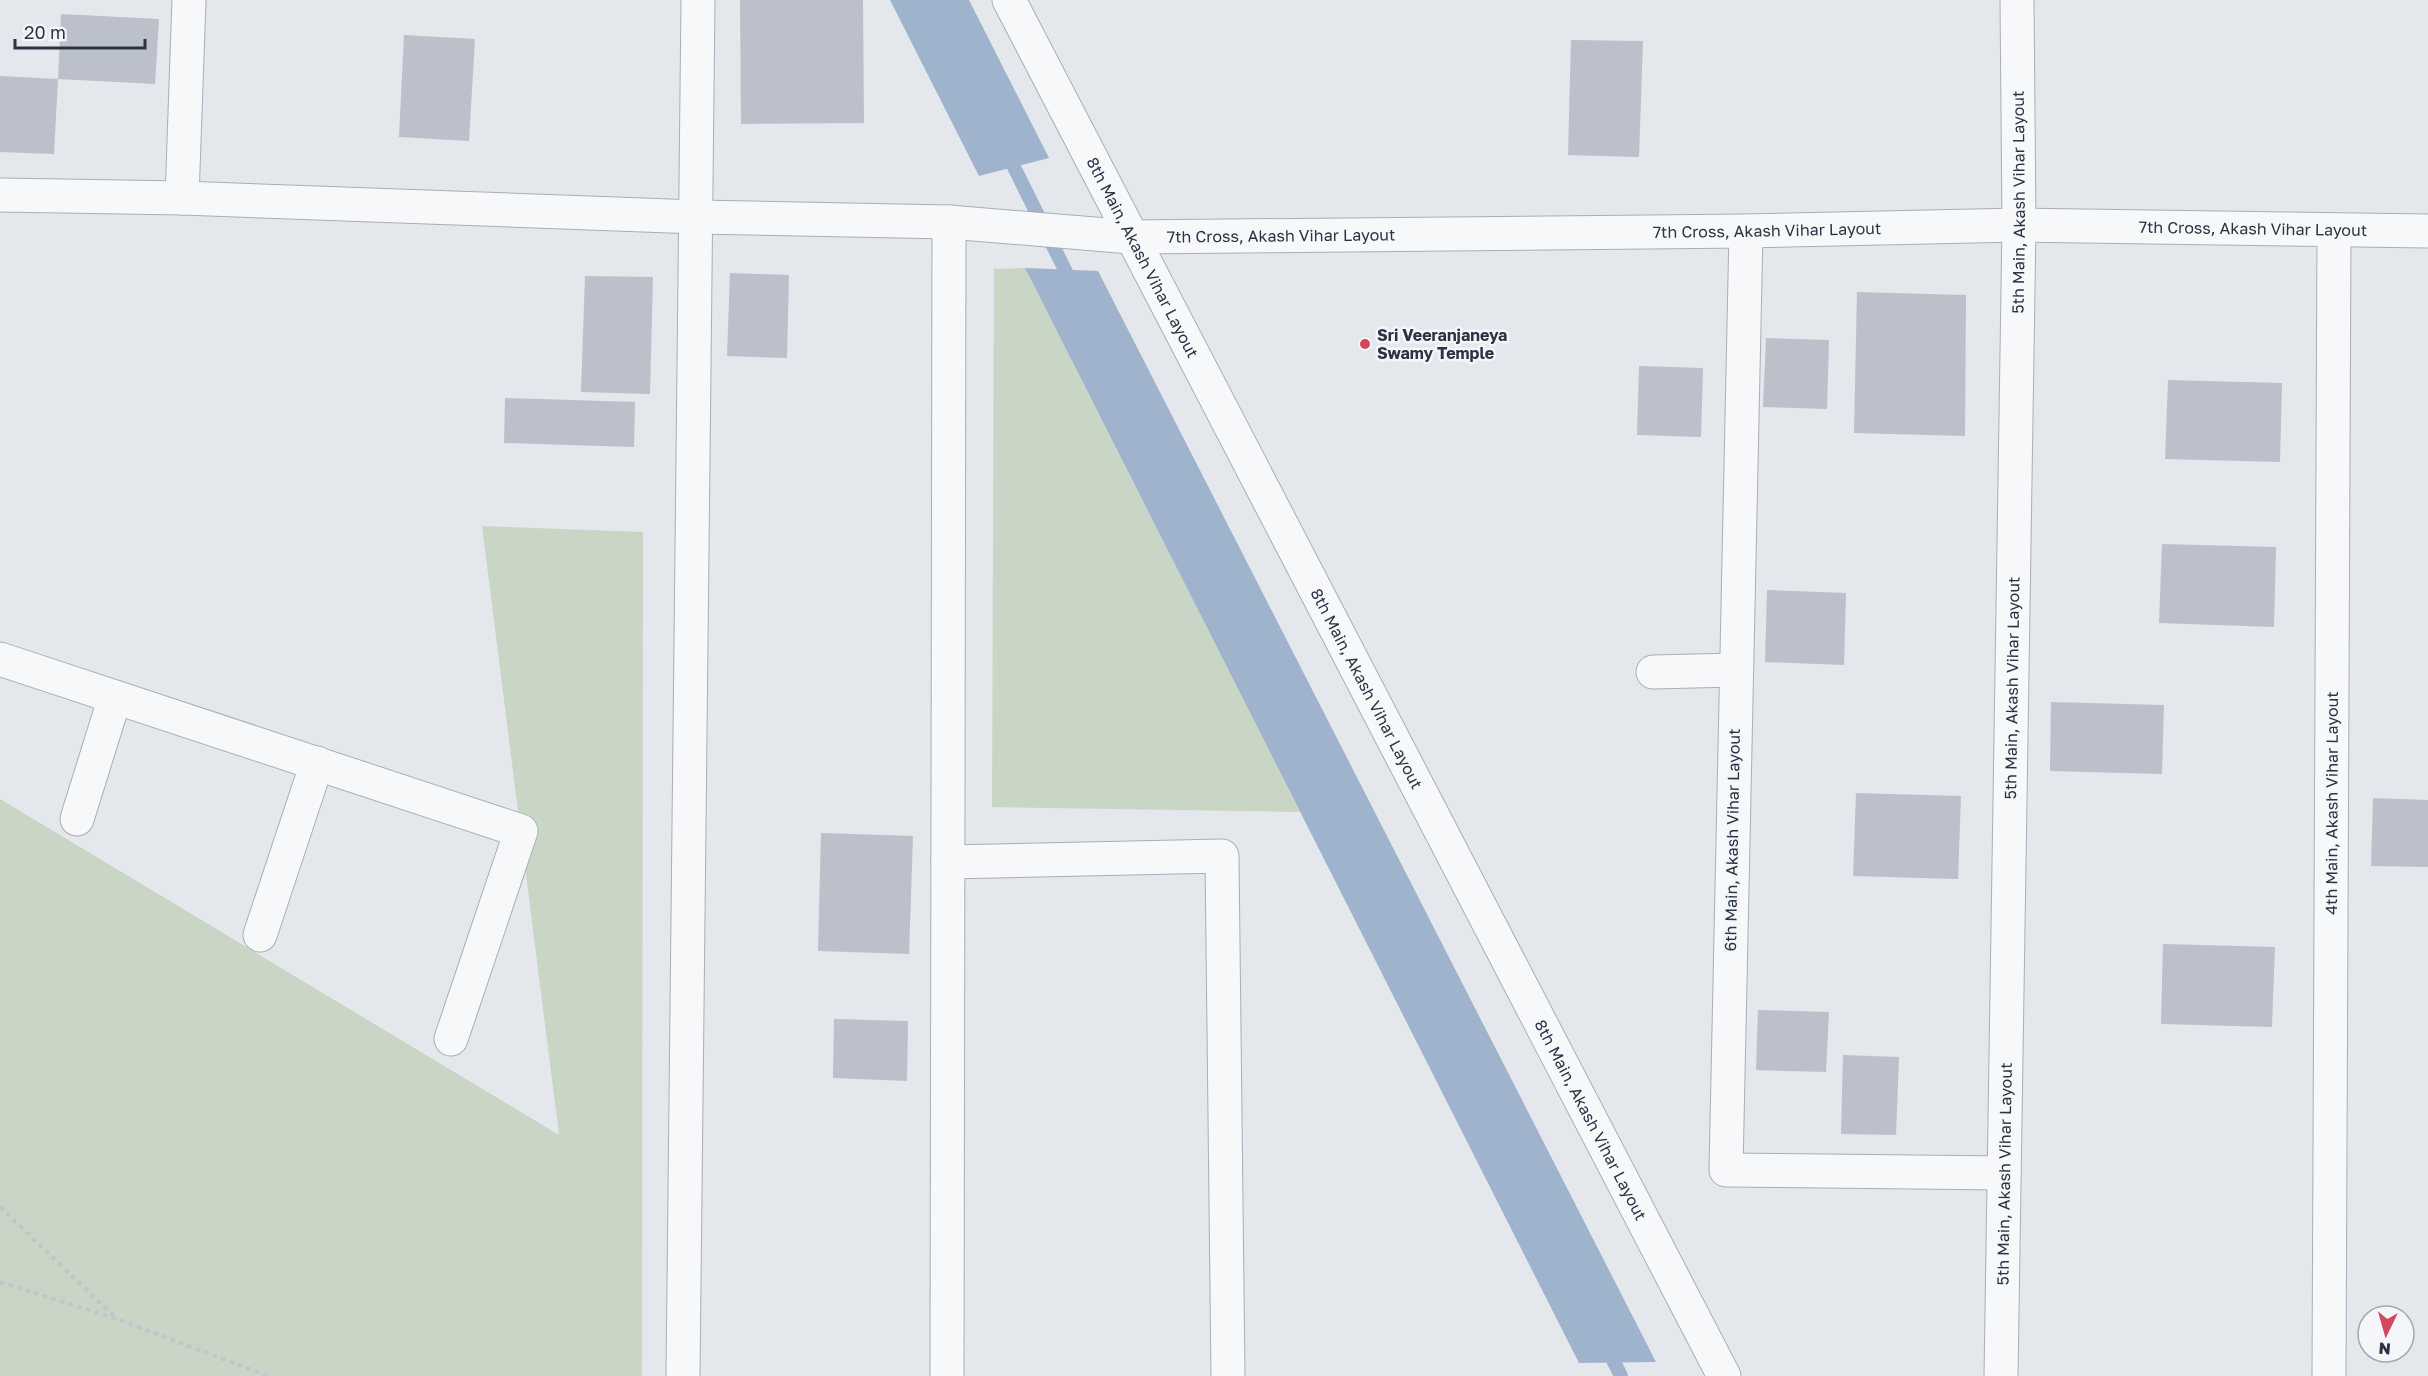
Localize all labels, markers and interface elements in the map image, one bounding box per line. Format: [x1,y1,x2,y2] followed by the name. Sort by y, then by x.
[15,12,146,50] scale bar
[24,21,66,43] text: 20 m
[2008,91,2029,314] street label: 5th Main, Akash Vihar Layout
[1082,154,1203,361] street label: 8th Main, Akash Vihar Layout
[2138,217,2367,240] street label: 7th Cross, Akash Vihar Layout
[1652,218,1881,242] street label: 7th Cross, Akash Vihar Layout
[1167,224,1395,247] street label: 7th Cross, Akash Vihar Layout
[1377,325,1507,363] place label: Sri Veeranjaneya Swamy Temple
[1358,337,1372,351] marker: Sri Veeranjaneya Swamy Temple
[2000,576,2023,800] street label: 5th Main, Akash Vihar Layout
[1306,585,1427,792] street label: 8th Main, Akash Vihar Layout
[2321,691,2342,915] street label: 4th Main, Akash Vihar Layout
[1720,728,1744,952] street label: 6th Main, Akash Vihar Layout
[1531,1016,1651,1224] street label: 8th Main, Akash Vihar Layout
[1992,1062,2016,1286] street label: 5th Main, Akash Vihar Layout
[2356,1304,2416,1364] north arrow
[2378,1338,2392,1359] text: N

